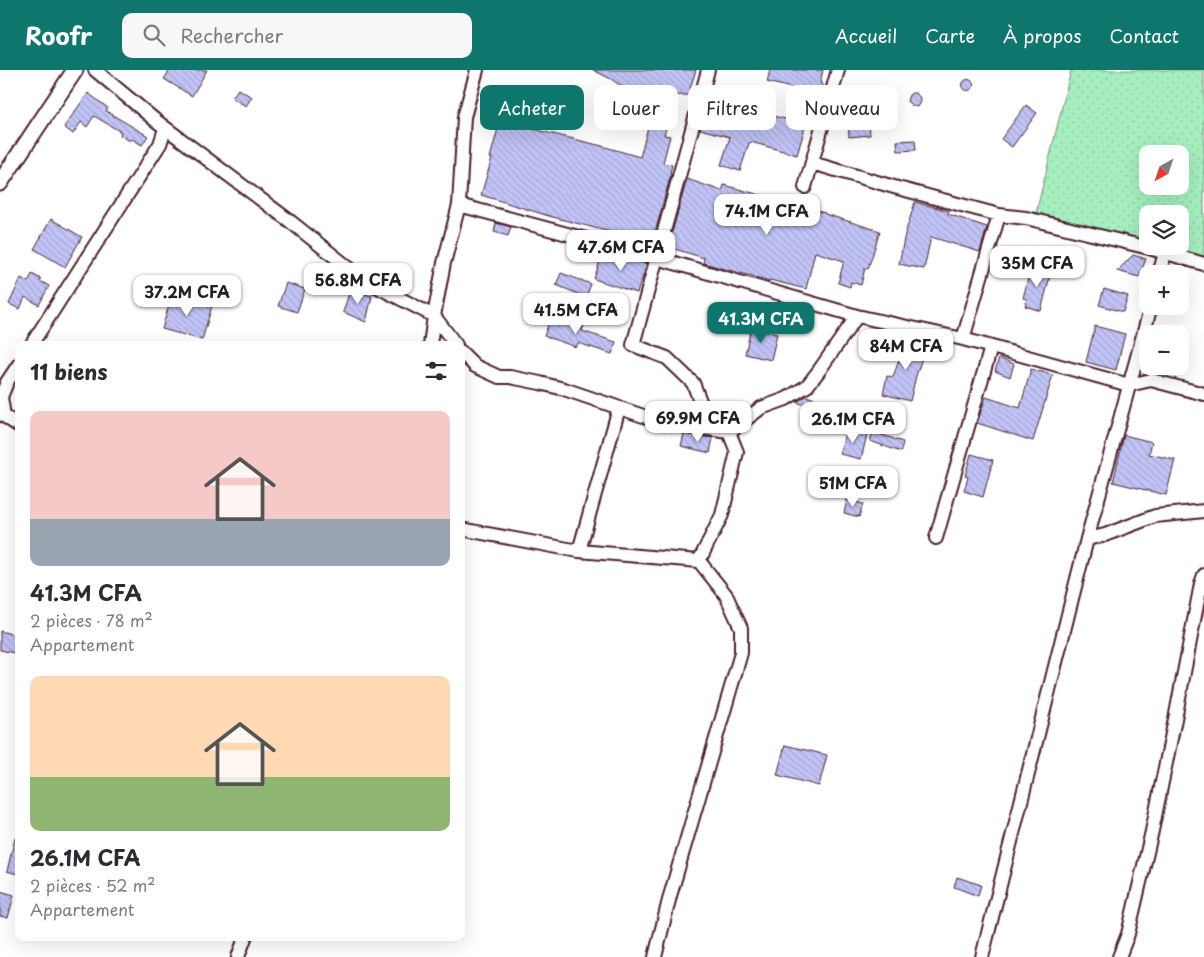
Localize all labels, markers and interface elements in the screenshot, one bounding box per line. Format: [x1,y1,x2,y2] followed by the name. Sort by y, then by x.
[122,13,472,58] search box
[25,17,92,53] text: Roofr
[140,21,168,49] icon: search
[180,21,283,49] text: Rechercher
[835,22,897,49] text: Accueil
[925,22,975,49] text: Carte
[1003,22,1081,49] text: À propos
[1109,22,1179,49] text: Contact
[480,85,584,130] chip: Acheter
[594,85,678,130] chip: Louer
[688,85,776,130] chip: Filtres
[786,85,898,130] chip: Nouveau
[1139,145,1189,195] north arrow
[1139,145,1189,375] map controls
[710,194,824,236] pin: 74.1M CFA
[725,198,809,222] text: 74.1M CFA
[1139,205,1189,255] button: layers
[564,230,678,272] pin: 47.6M CFA
[577,234,665,258] text: 47.6M CFA
[991,246,1083,288] pin: 35M CFA
[1001,250,1073,274] text: 35M CFA
[301,262,415,305] pin: 56.8M CFA
[1139,265,1189,315] button: +
[315,267,401,291] text: 56.8M CFA
[130,274,244,317] pin: 37.2M CFA
[144,279,230,303] text: 37.2M CFA
[519,292,633,335] pin: 41.5M CFA
[534,297,618,321] text: 41.5M CFA
[704,302,818,344] pin: 41.3M CFA
[718,306,804,330] text: 41.3M CFA
[1139,325,1189,375] button: −
[860,328,952,371] pin: 84M CFA
[869,333,943,357] text: 84M CFA
[30,355,107,387] text: 11 biens
[422,357,450,385] icon: filters
[641,400,755,443] pin: 69.9M CFA
[796,402,910,444] pin: 26.1M CFA
[656,405,740,429] text: 69.9M CFA
[811,406,895,430] text: 26.1M CFA
[195,444,285,534] icon: home
[807,466,899,508] pin: 51M CFA
[819,470,887,494] text: 51M CFA
[30,576,142,608] text: 41.3M CFA
[30,608,153,632] text: 2 pièces · 78 m²
[30,632,134,656] text: Appartement
[195,709,285,799] icon: home
[30,841,141,873] text: 26.1M CFA
[30,873,155,897] text: 2 pièces · 52 m²
[30,897,134,921] text: Appartement

